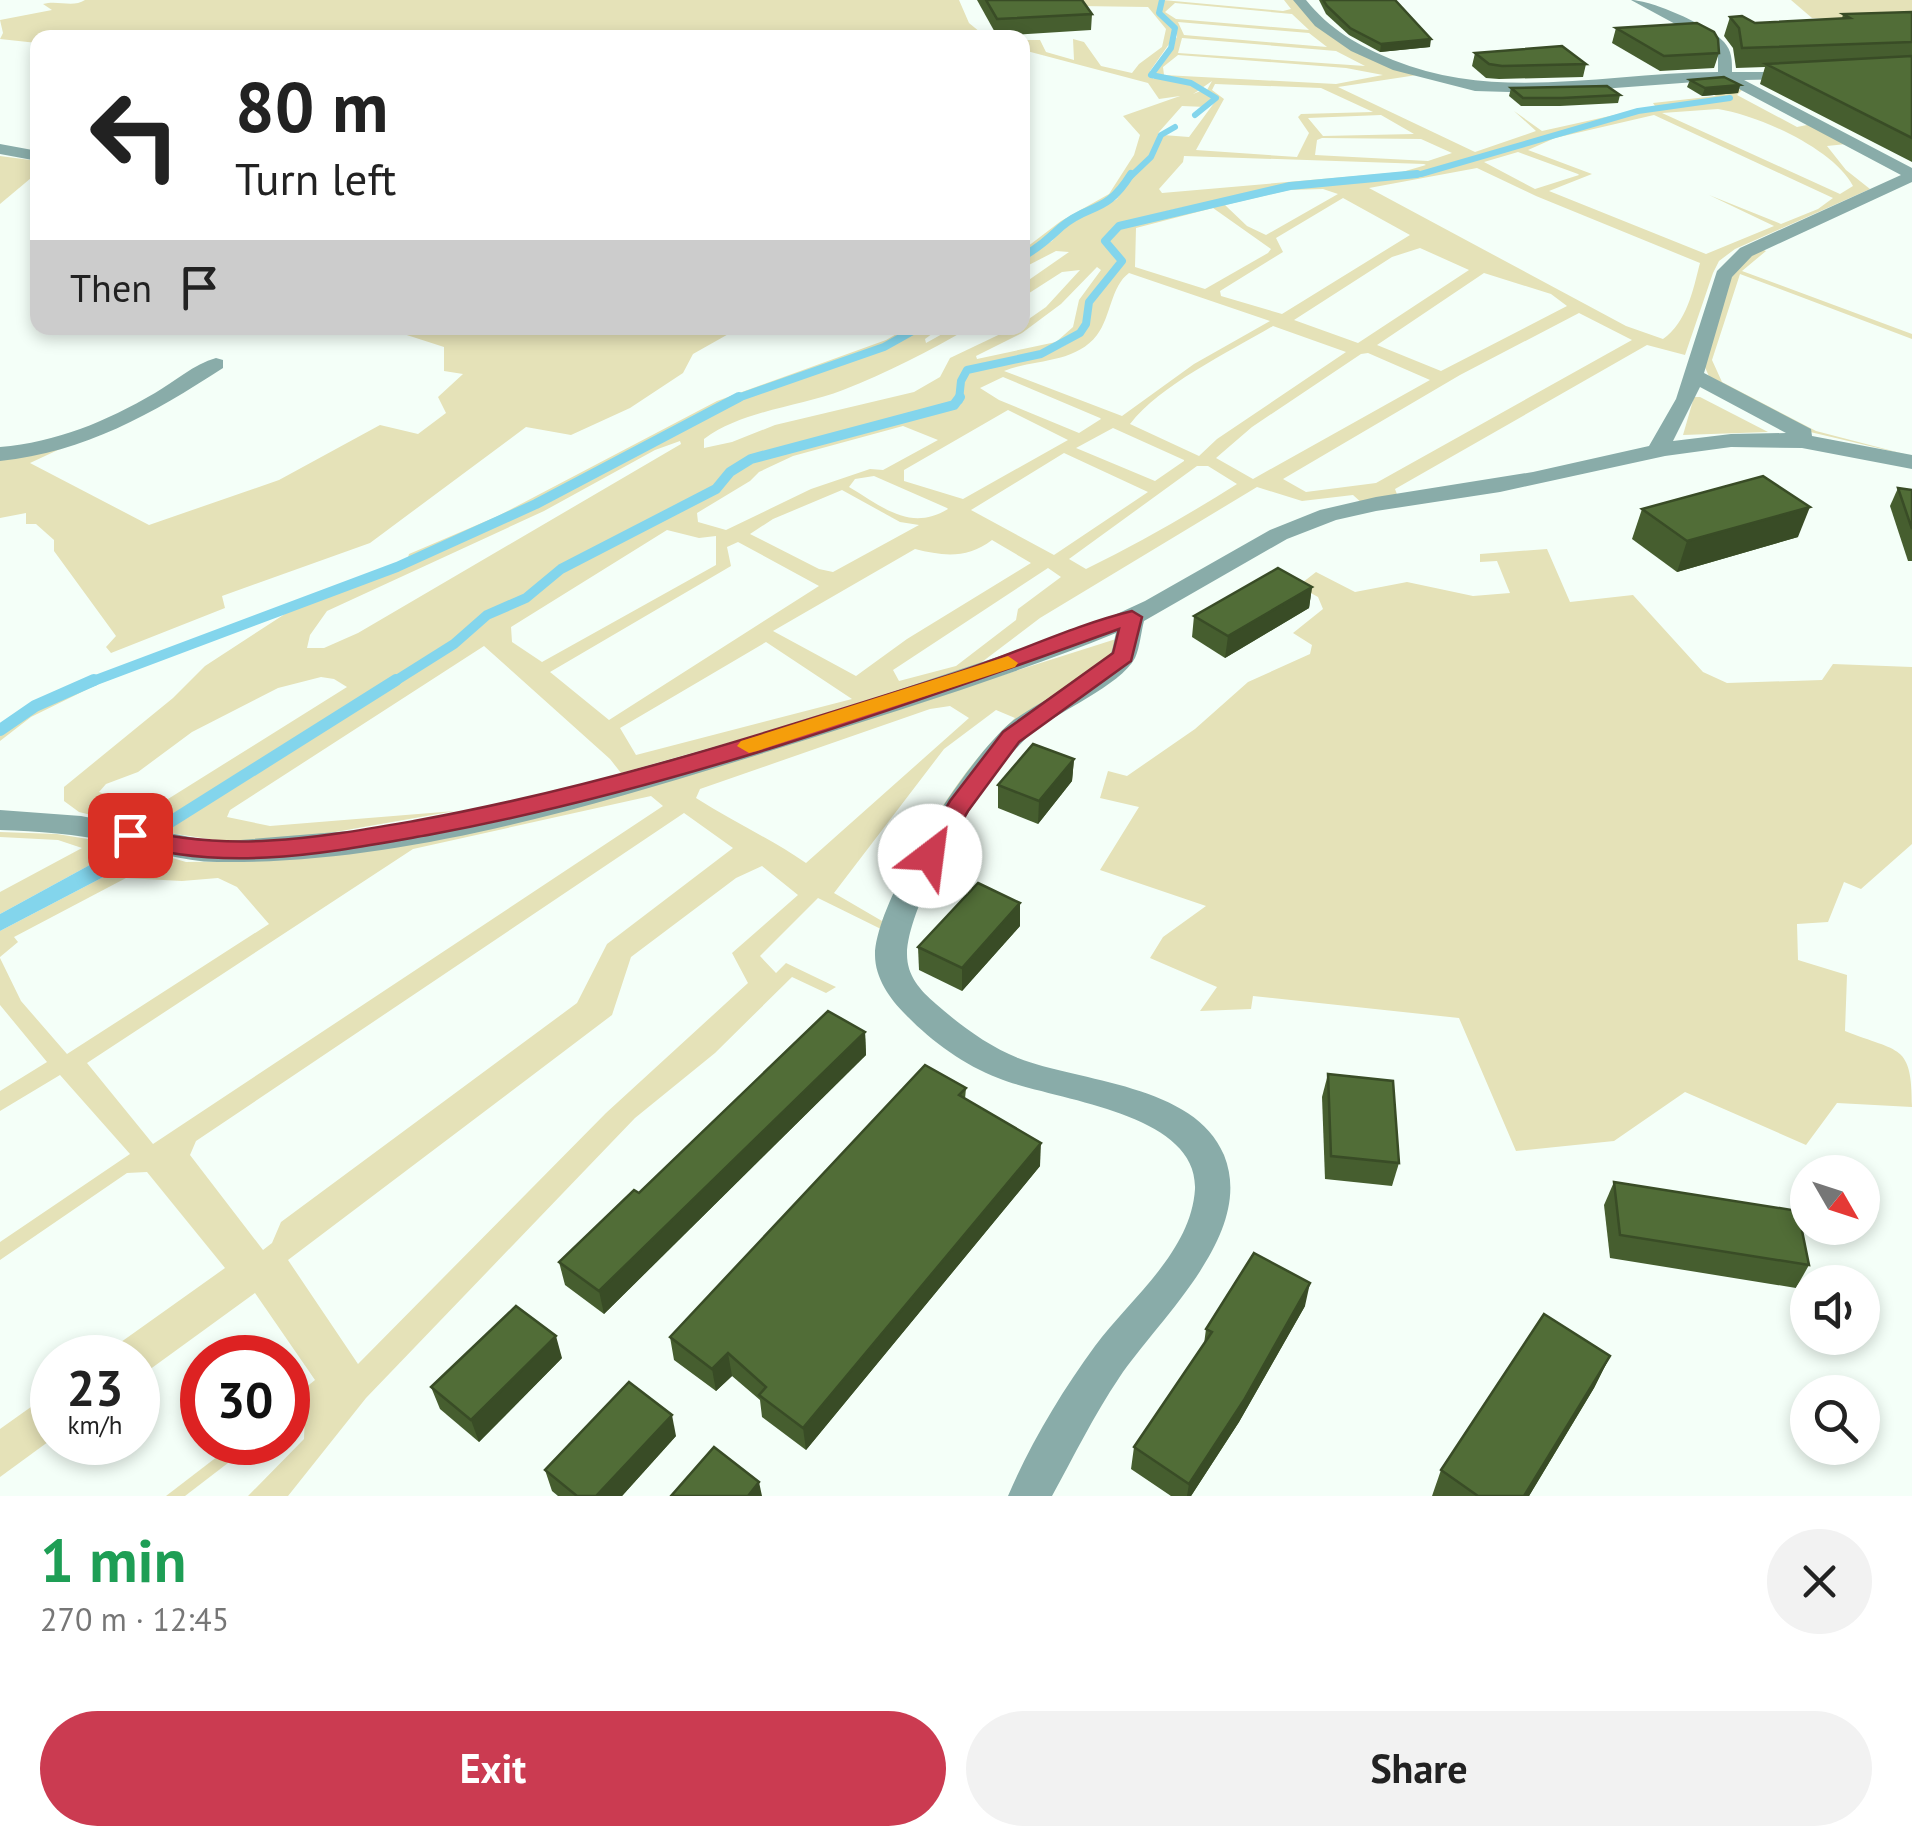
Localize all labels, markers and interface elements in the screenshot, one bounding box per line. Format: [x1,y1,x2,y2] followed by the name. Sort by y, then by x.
[235,61,388,151] text: 80 m
[70,70,200,200] icon: left
[235,149,396,207] text: Turn left
[172,260,227,315] icon: arrive
[70,263,152,312] text: Then
[88,793,173,878] pin
[878,804,982,908] position arrow
[103,808,158,863] icon: arrive
[1790,1155,1880,1245] north arrow
[1790,1155,1880,1465] map controls
[1790,1265,1880,1355] button: sound
[180,1335,310,1465] speed limit sign: 30
[67,1355,123,1420] text: 23
[1790,1375,1880,1465] button: search
[68,1409,122,1441] text: km/h
[40,1521,186,1599] text: 1 min
[1767,1529,1872,1634] button: close
[40,1598,229,1640] text: 270 m · 12:45
[40,1711,946,1826] button: Exit
[966,1711,1872,1826] button: Share

